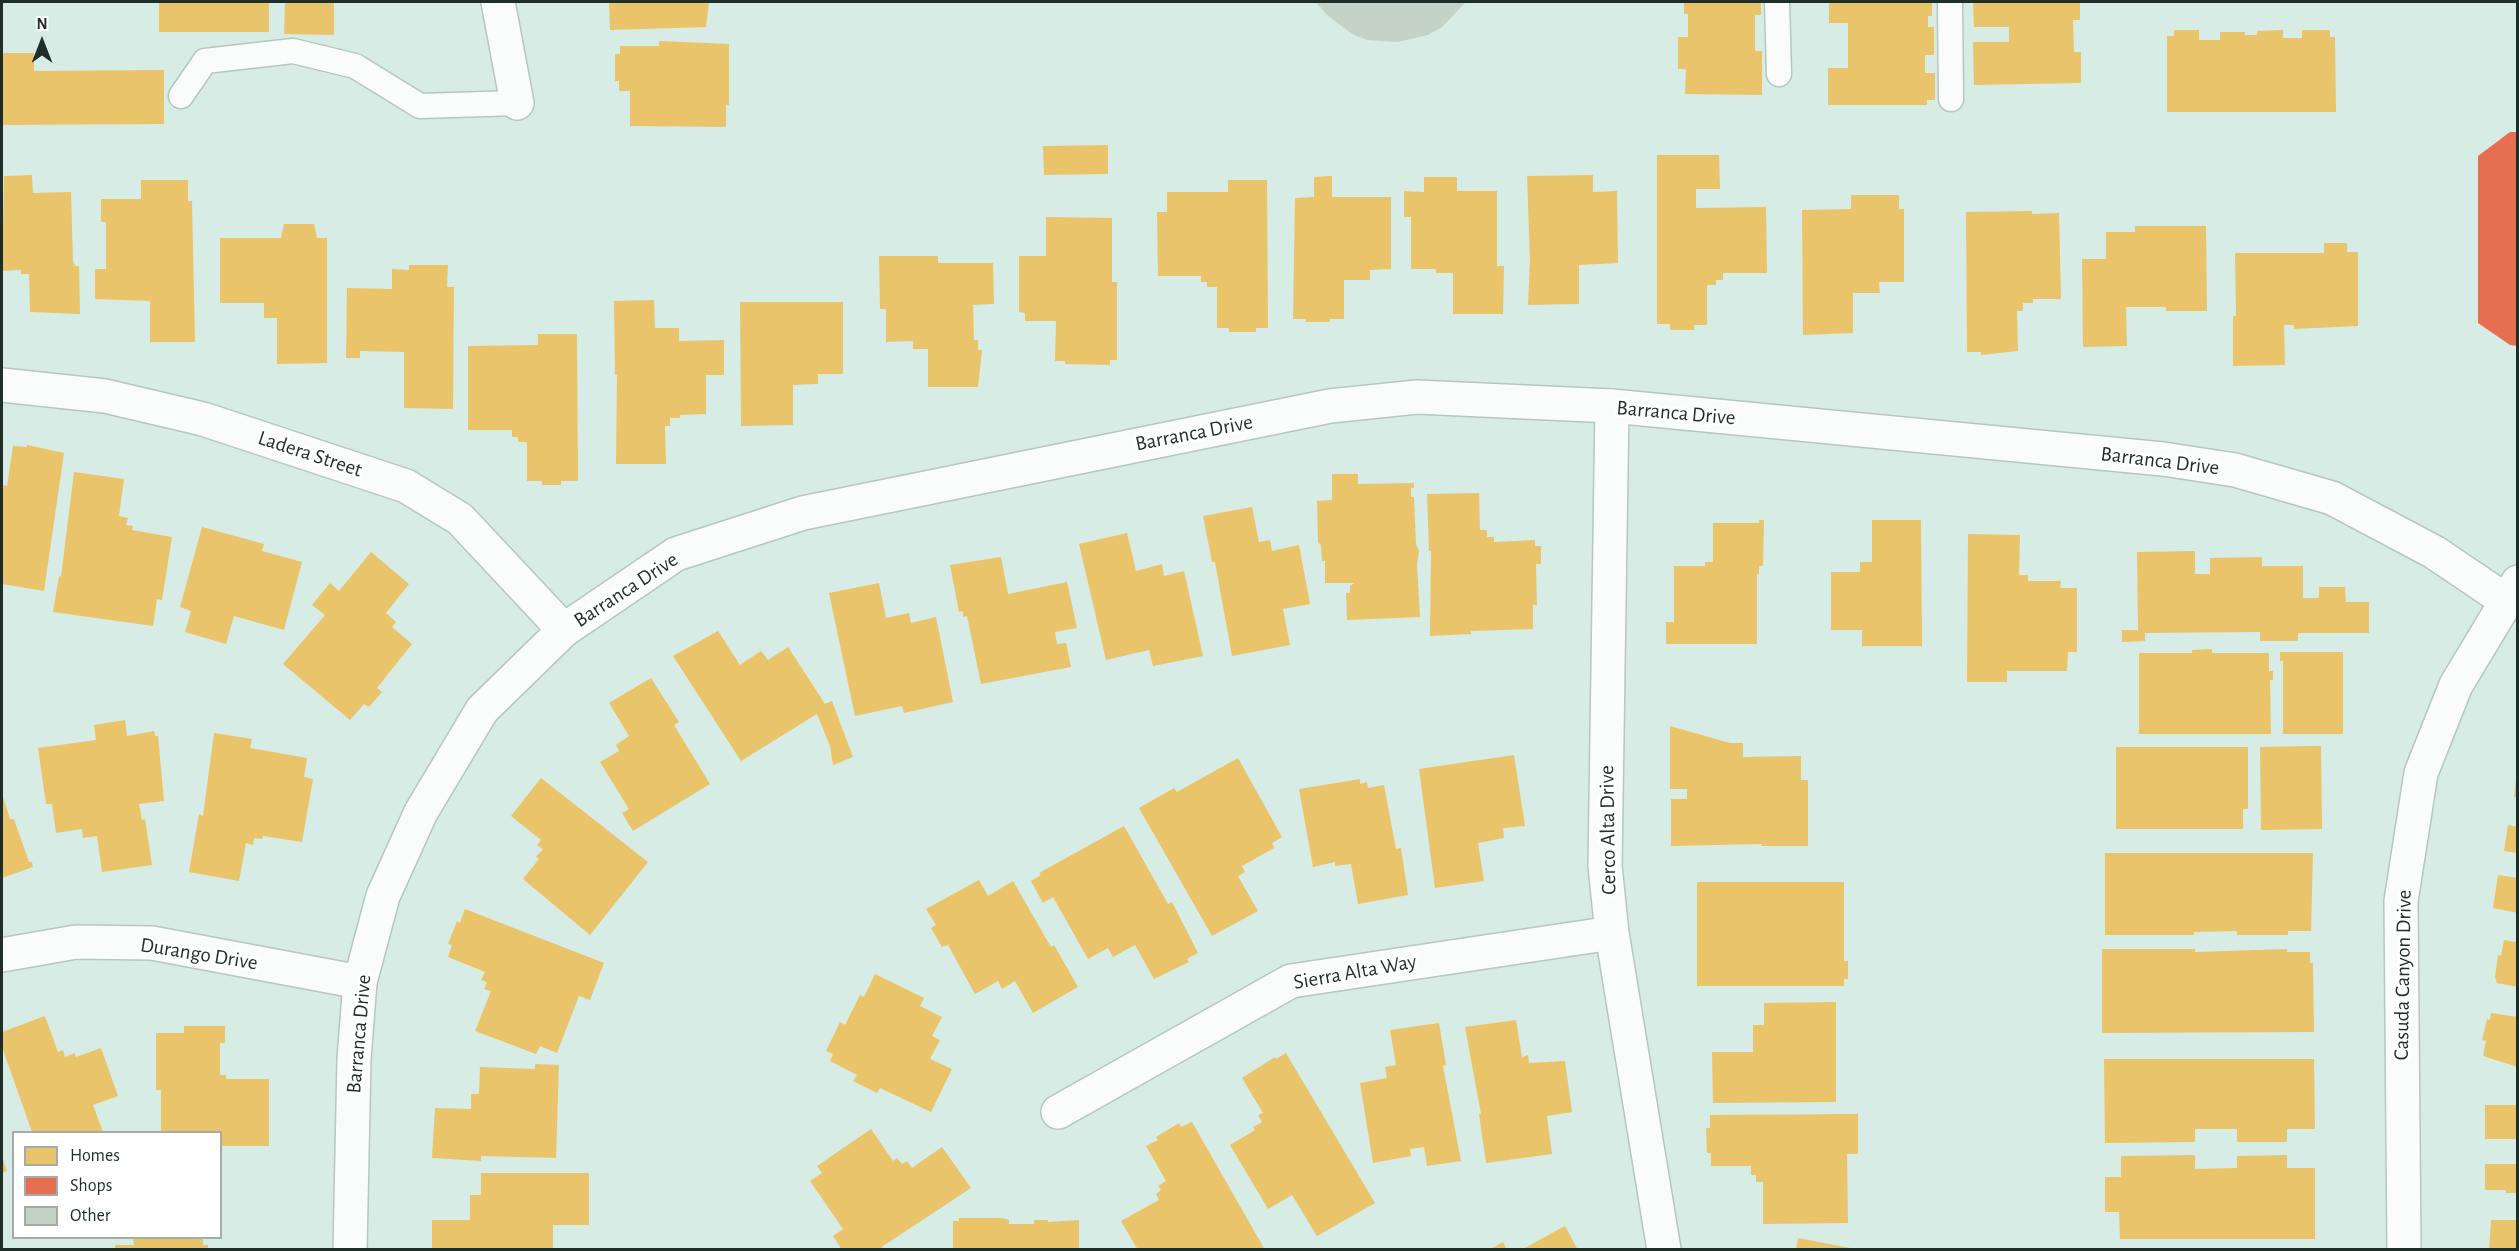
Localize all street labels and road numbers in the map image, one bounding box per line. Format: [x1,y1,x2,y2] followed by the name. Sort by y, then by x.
[1616,395,1736,431] street label: Barranca Drive
[1133,409,1255,457] street label: Barranca Drive
[255,425,365,483] street label: Ladera Street
[2099,441,2221,481] street label: Barranca Drive
[569,547,683,633] street label: Barranca Drive
[1594,765,1622,895] street label: Cerco Alta Drive
[2389,889,2417,1061] street label: Casuda Canyon Drive
[138,932,260,976] street label: Durango Drive
[1292,949,1418,995] street label: Sierra Alta Way
[341,974,377,1094] street label: Barranca Drive

